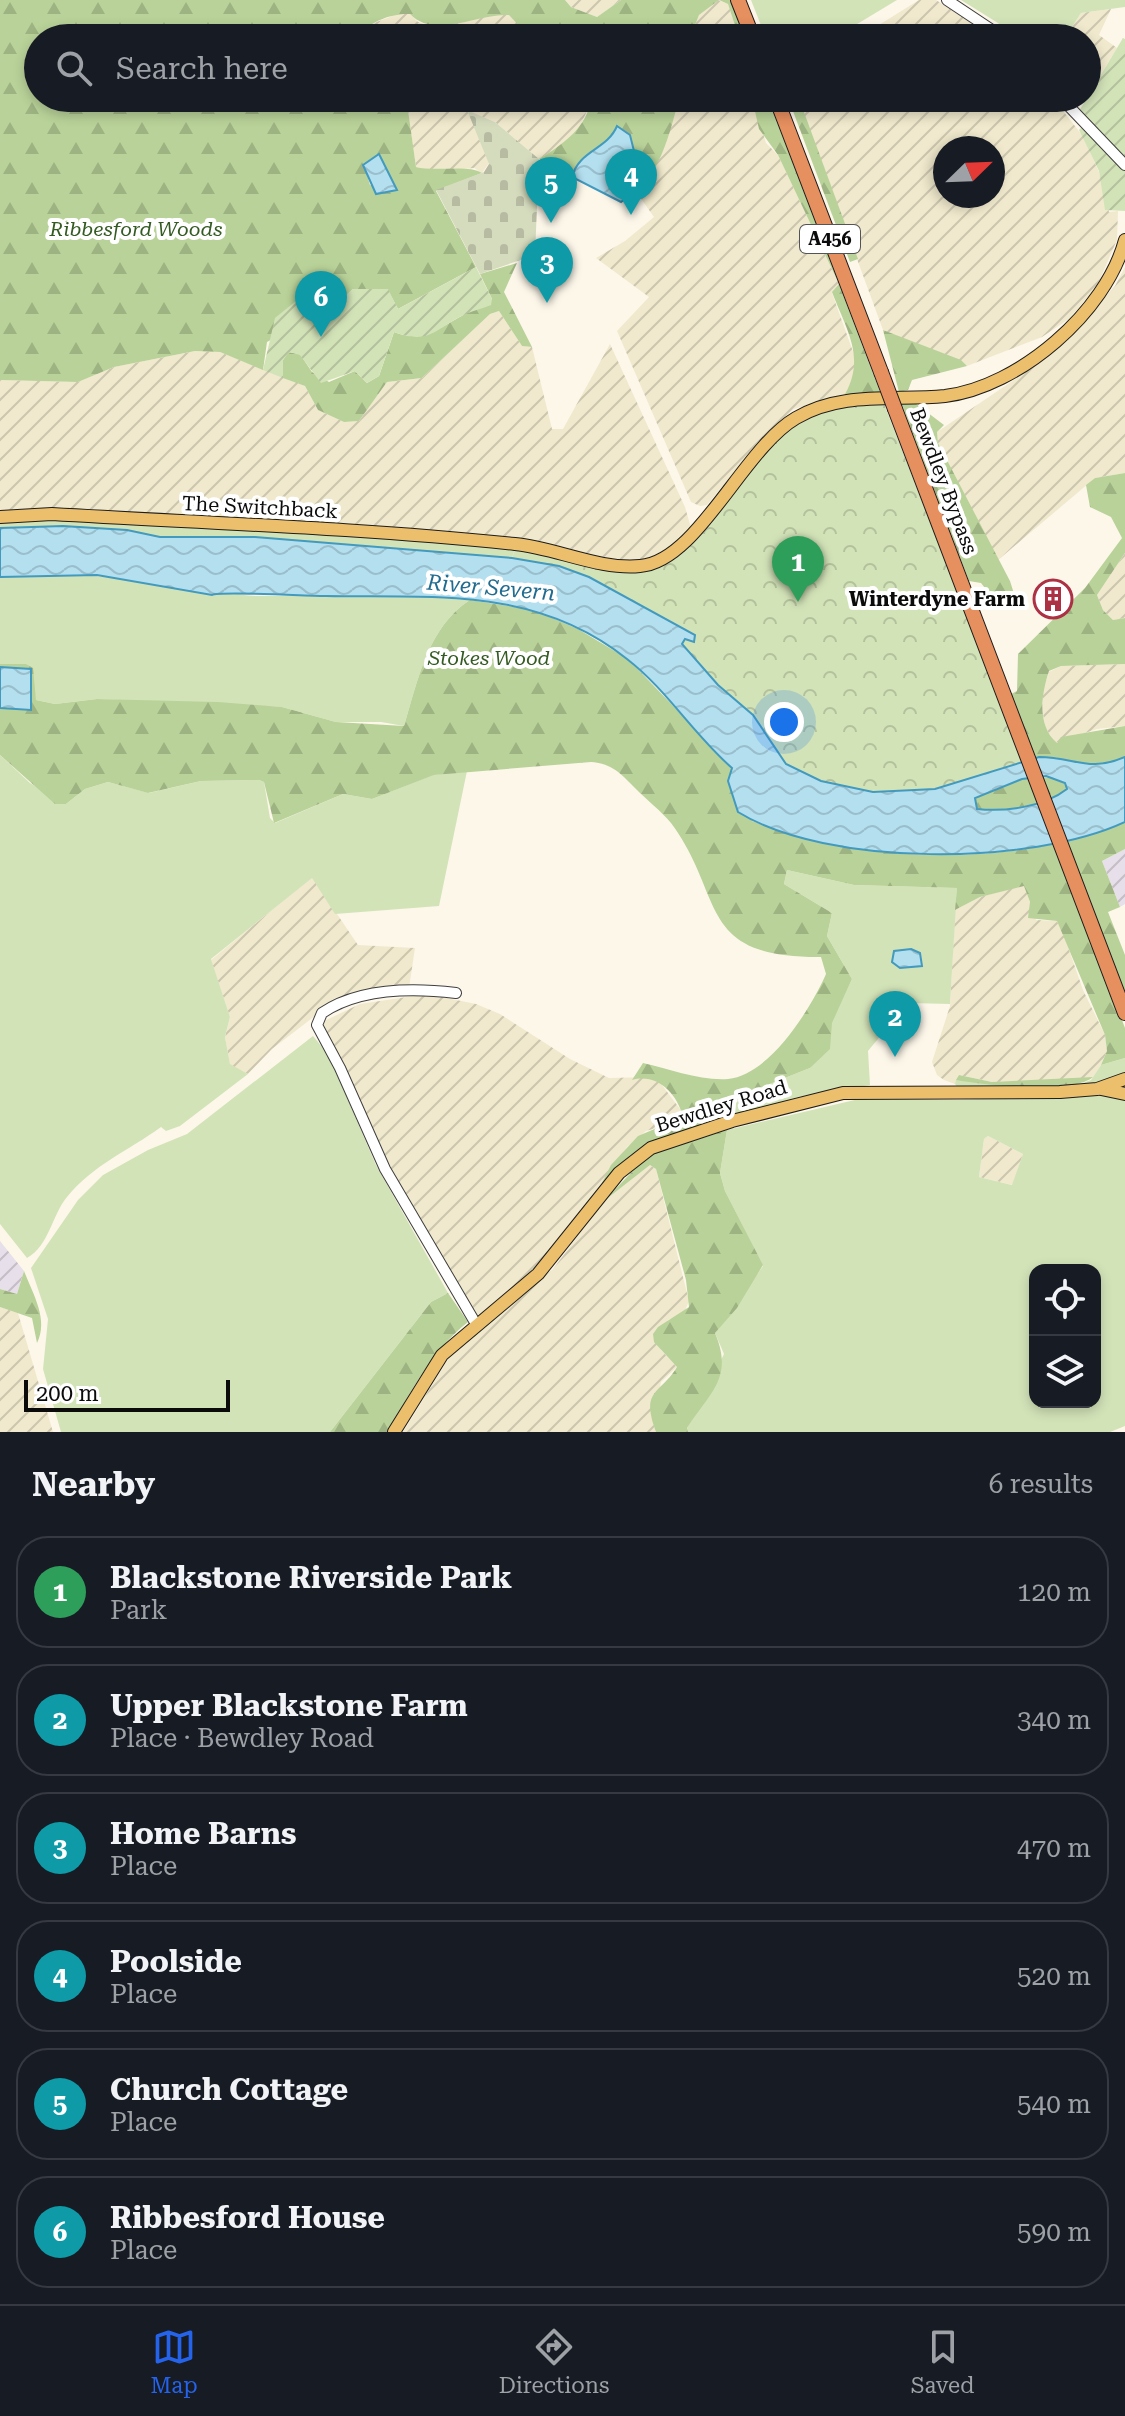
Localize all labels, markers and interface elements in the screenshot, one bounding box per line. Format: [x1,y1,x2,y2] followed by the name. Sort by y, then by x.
[24,24,1101,112] search box
[52,46,96,90] icon: search
[116,51,288,86] text: Search here
[933,136,1005,208] north arrow
[605,149,657,215] pin: 4
[525,157,577,223] pin: 5
[49,217,222,241] park label: Ribbesford Woods
[800,225,860,253] road number: A456
[521,237,573,303] pin: 3
[295,271,347,337] pin: 6
[905,404,983,558] street label: Bewdley Bypass
[181,491,339,523] street label: The Switchback
[772,536,824,602] pin: 1
[425,569,556,606] water label: River Severn
[1032,578,1074,620] building icon: Winterdyne Farm
[849,587,1025,611] place label: Winterdyne Farm
[427,646,550,670] park label: Stokes Wood
[764,702,804,742] your location
[869,991,921,1057] pin: 2
[652,1075,790,1137] street label: Bewdley Road
[1029,1264,1101,1408] map controls
[1029,1264,1101,1336] button: locate
[1029,1336,1101,1408] button: layers
[24,1376,230,1412] scale bar
[36,1381,99,1406] text: 200 m
[32,1464,155,1504] text: Nearby
[989,1469,1093,1499] text: 6 results
[110,1560,512,1595] text: Blackstone Riverside Park
[53,1577,67,1607] text: 1
[1017,1577,1091,1607] text: 120 m
[110,1595,167,1625] text: Park
[110,1688,468,1723] text: Upper Blackstone Farm
[53,1705,67,1735] text: 2
[1017,1705,1091,1735] text: 340 m
[110,1723,374,1753] text: Place · Bewdley Road
[110,1816,296,1851] text: Home Barns
[53,1833,67,1863] text: 3
[1017,1833,1091,1863] text: 470 m
[110,1851,177,1881] text: Place
[110,1944,242,1979] text: Poolside
[53,1961,67,1991] text: 4
[1017,1961,1091,1991] text: 520 m
[110,1979,177,2009] text: Place
[110,2072,348,2107] text: Church Cottage
[53,2089,67,2119] text: 5
[1017,2089,1091,2119] text: 540 m
[110,2107,177,2137] text: Place
[110,2200,385,2235] text: Ribbesford House
[53,2217,67,2247] text: 6
[1017,2217,1091,2247] text: 590 m
[110,2235,177,2265] text: Place
[151,2325,198,2398] tab: Map
[499,2325,609,2398] tab: Directions
[911,2325,974,2398] tab: Saved

